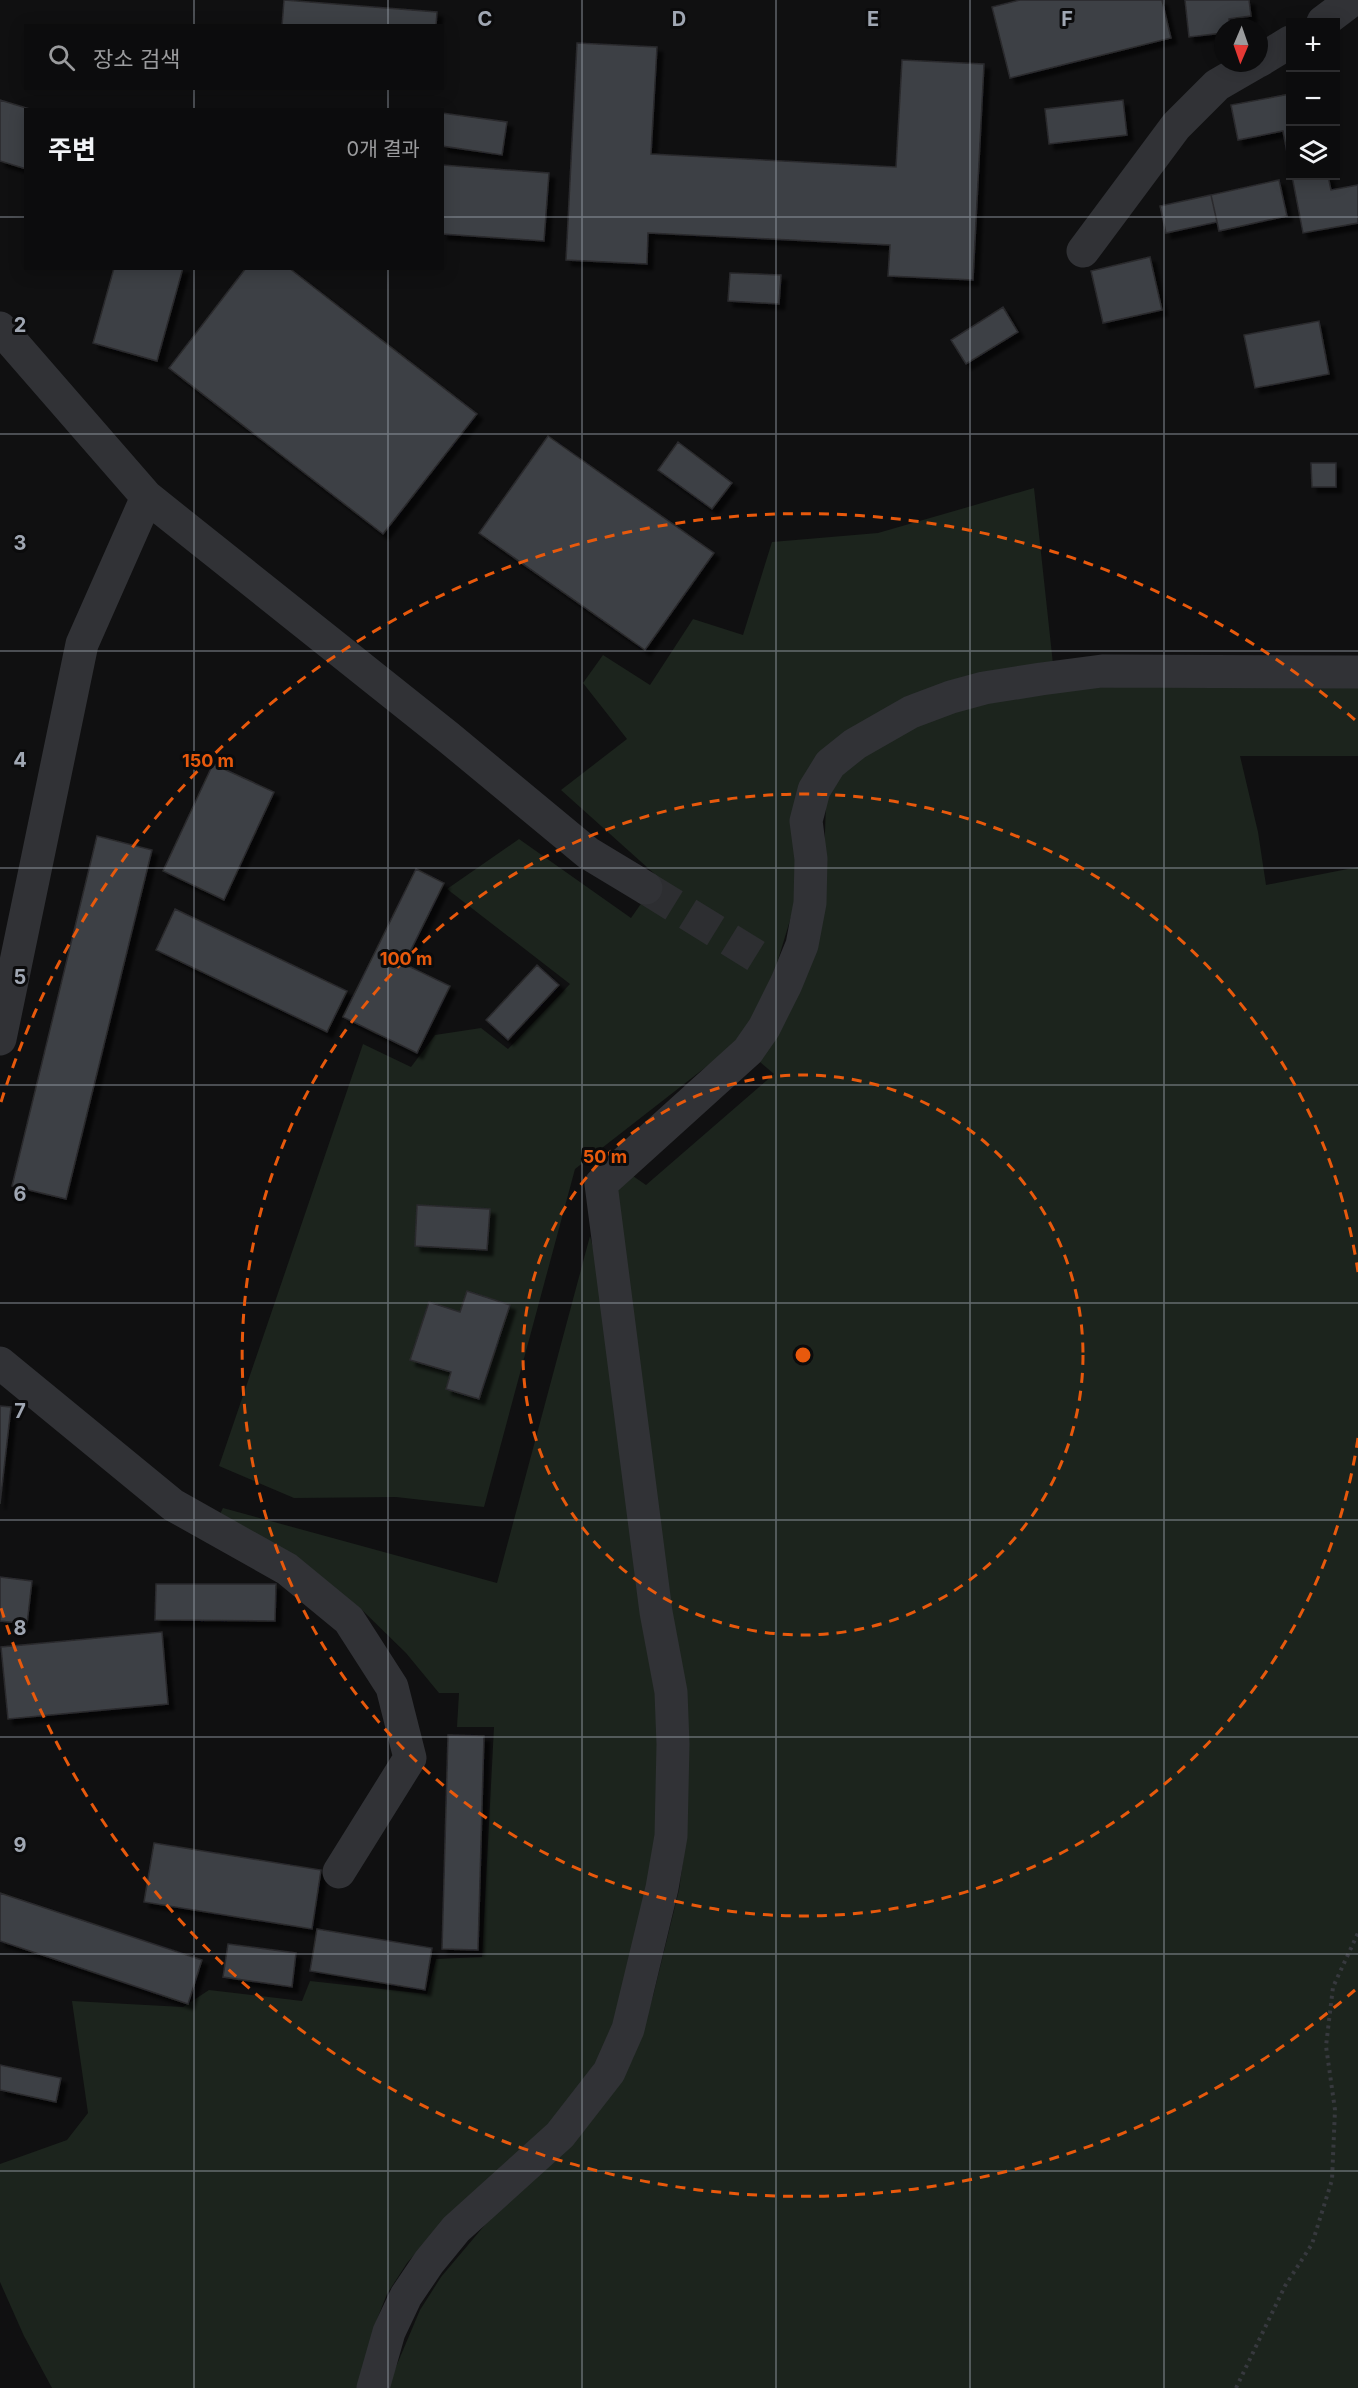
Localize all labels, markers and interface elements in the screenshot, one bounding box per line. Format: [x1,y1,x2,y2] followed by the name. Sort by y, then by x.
[478,7,492,31] text: C
[672,7,686,31] text: D
[867,7,879,31] text: E
[1061,7,1073,31] text: F
[1214,18,1268,72] north arrow
[1286,18,1340,180] map controls
[1286,18,1340,72] button: +
[24,24,444,90] search box
[45,41,78,74] icon: search
[93,46,180,72] text: 장소 검색
[1286,72,1340,126] button: −
[1286,126,1340,180] button: layers
[48,134,96,165] text: 주변
[347,137,420,161] text: 0개 결과
[14,313,26,337] text: 2
[14,531,26,555] text: 3
[13,748,27,772] text: 4
[182,750,234,771] text: 150 m
[380,948,432,969] text: 100 m
[14,965,26,989] text: 5
[583,1146,627,1167] text: 50 m
[14,1182,27,1206] text: 6
[793,1345,813,1365] centre of rings
[14,1399,26,1423] text: 7
[13,1616,27,1640] text: 8
[14,1833,27,1857] text: 9

